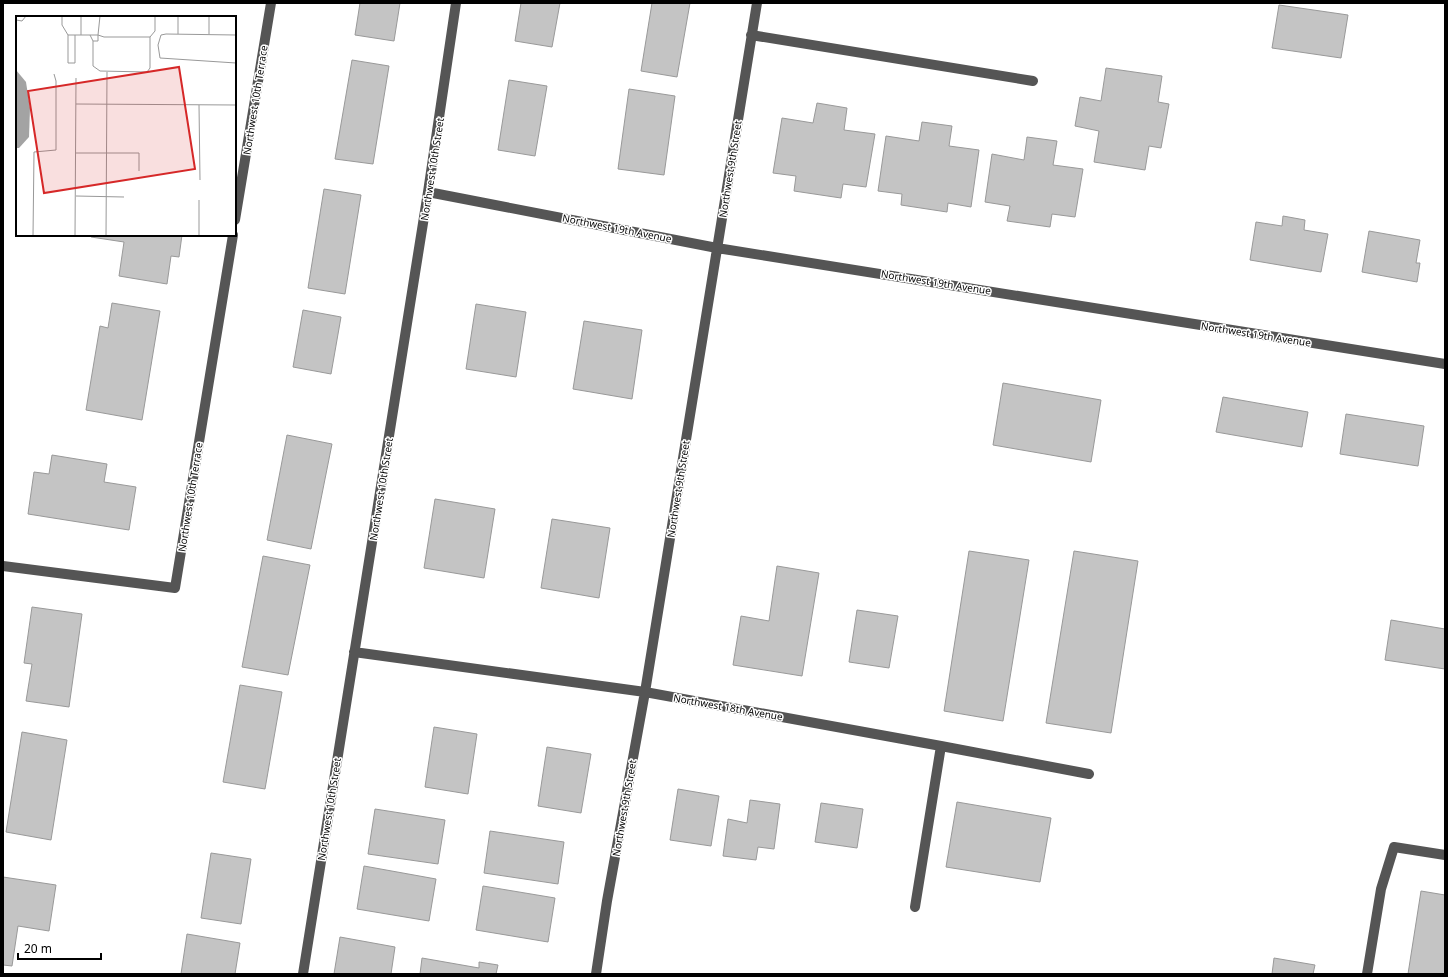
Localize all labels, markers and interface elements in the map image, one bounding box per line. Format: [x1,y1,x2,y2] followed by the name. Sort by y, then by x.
[16,16,236,236] inset map
[239,44,271,156] street label: Northwest 10th Terrace
[417,116,447,221] street label: Northwest 10th Street
[715,119,745,219] street label: Northwest 9th Street
[561,211,673,246] street label: Northwest 19th Avenue
[880,266,992,298] street label: Northwest 19th Avenue
[1200,318,1312,350] street label: Northwest 19th Avenue
[366,436,396,541] street label: Northwest 10th Street
[663,439,693,539] street label: Northwest 9th Street
[174,441,206,553] street label: Northwest 10th Terrace
[672,690,784,724] street label: Northwest 18th Avenue
[314,756,344,861] street label: Northwest 10th Street
[609,758,639,858] street label: Northwest 9th Street
[18,935,101,961] scale bar
[24,940,52,957] text: 20 m

